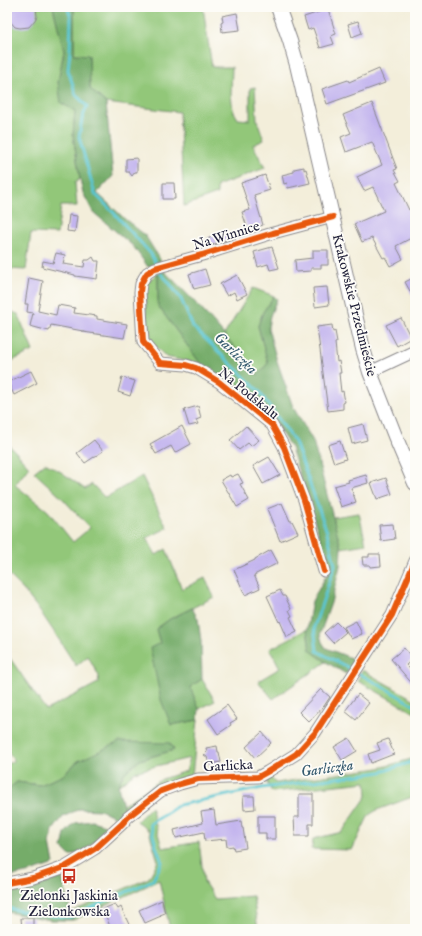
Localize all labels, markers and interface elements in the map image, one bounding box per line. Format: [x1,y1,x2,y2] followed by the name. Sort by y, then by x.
[191,217,262,255] street label: Na Winnice
[328,232,381,379] street label: Krakowskie Przedmieście
[210,328,261,379] water label: Garliczka
[214,364,282,424] street label: Na Podskalu
[300,755,355,782] water label: Garliczka
[203,756,254,776] street label: Garlicka
[60,867,78,885] bus stop icon: Zielonki Jaskinia Zielonkowska
[20,887,119,921] place label: Zielonki Jaskinia Zielonkowska

